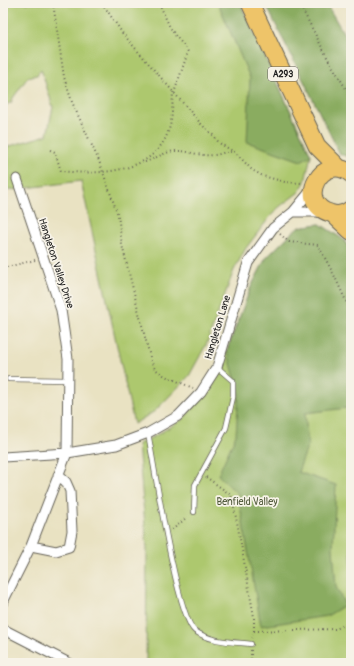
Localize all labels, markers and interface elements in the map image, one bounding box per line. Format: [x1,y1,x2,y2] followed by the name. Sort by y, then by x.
[268,67,298,81] road number: A293
[36,217,76,310] street label: Hangleton Valley Drive
[203,294,233,361] street label: Hangleton Lane
[217,496,278,508] park label: Benfield Valley

